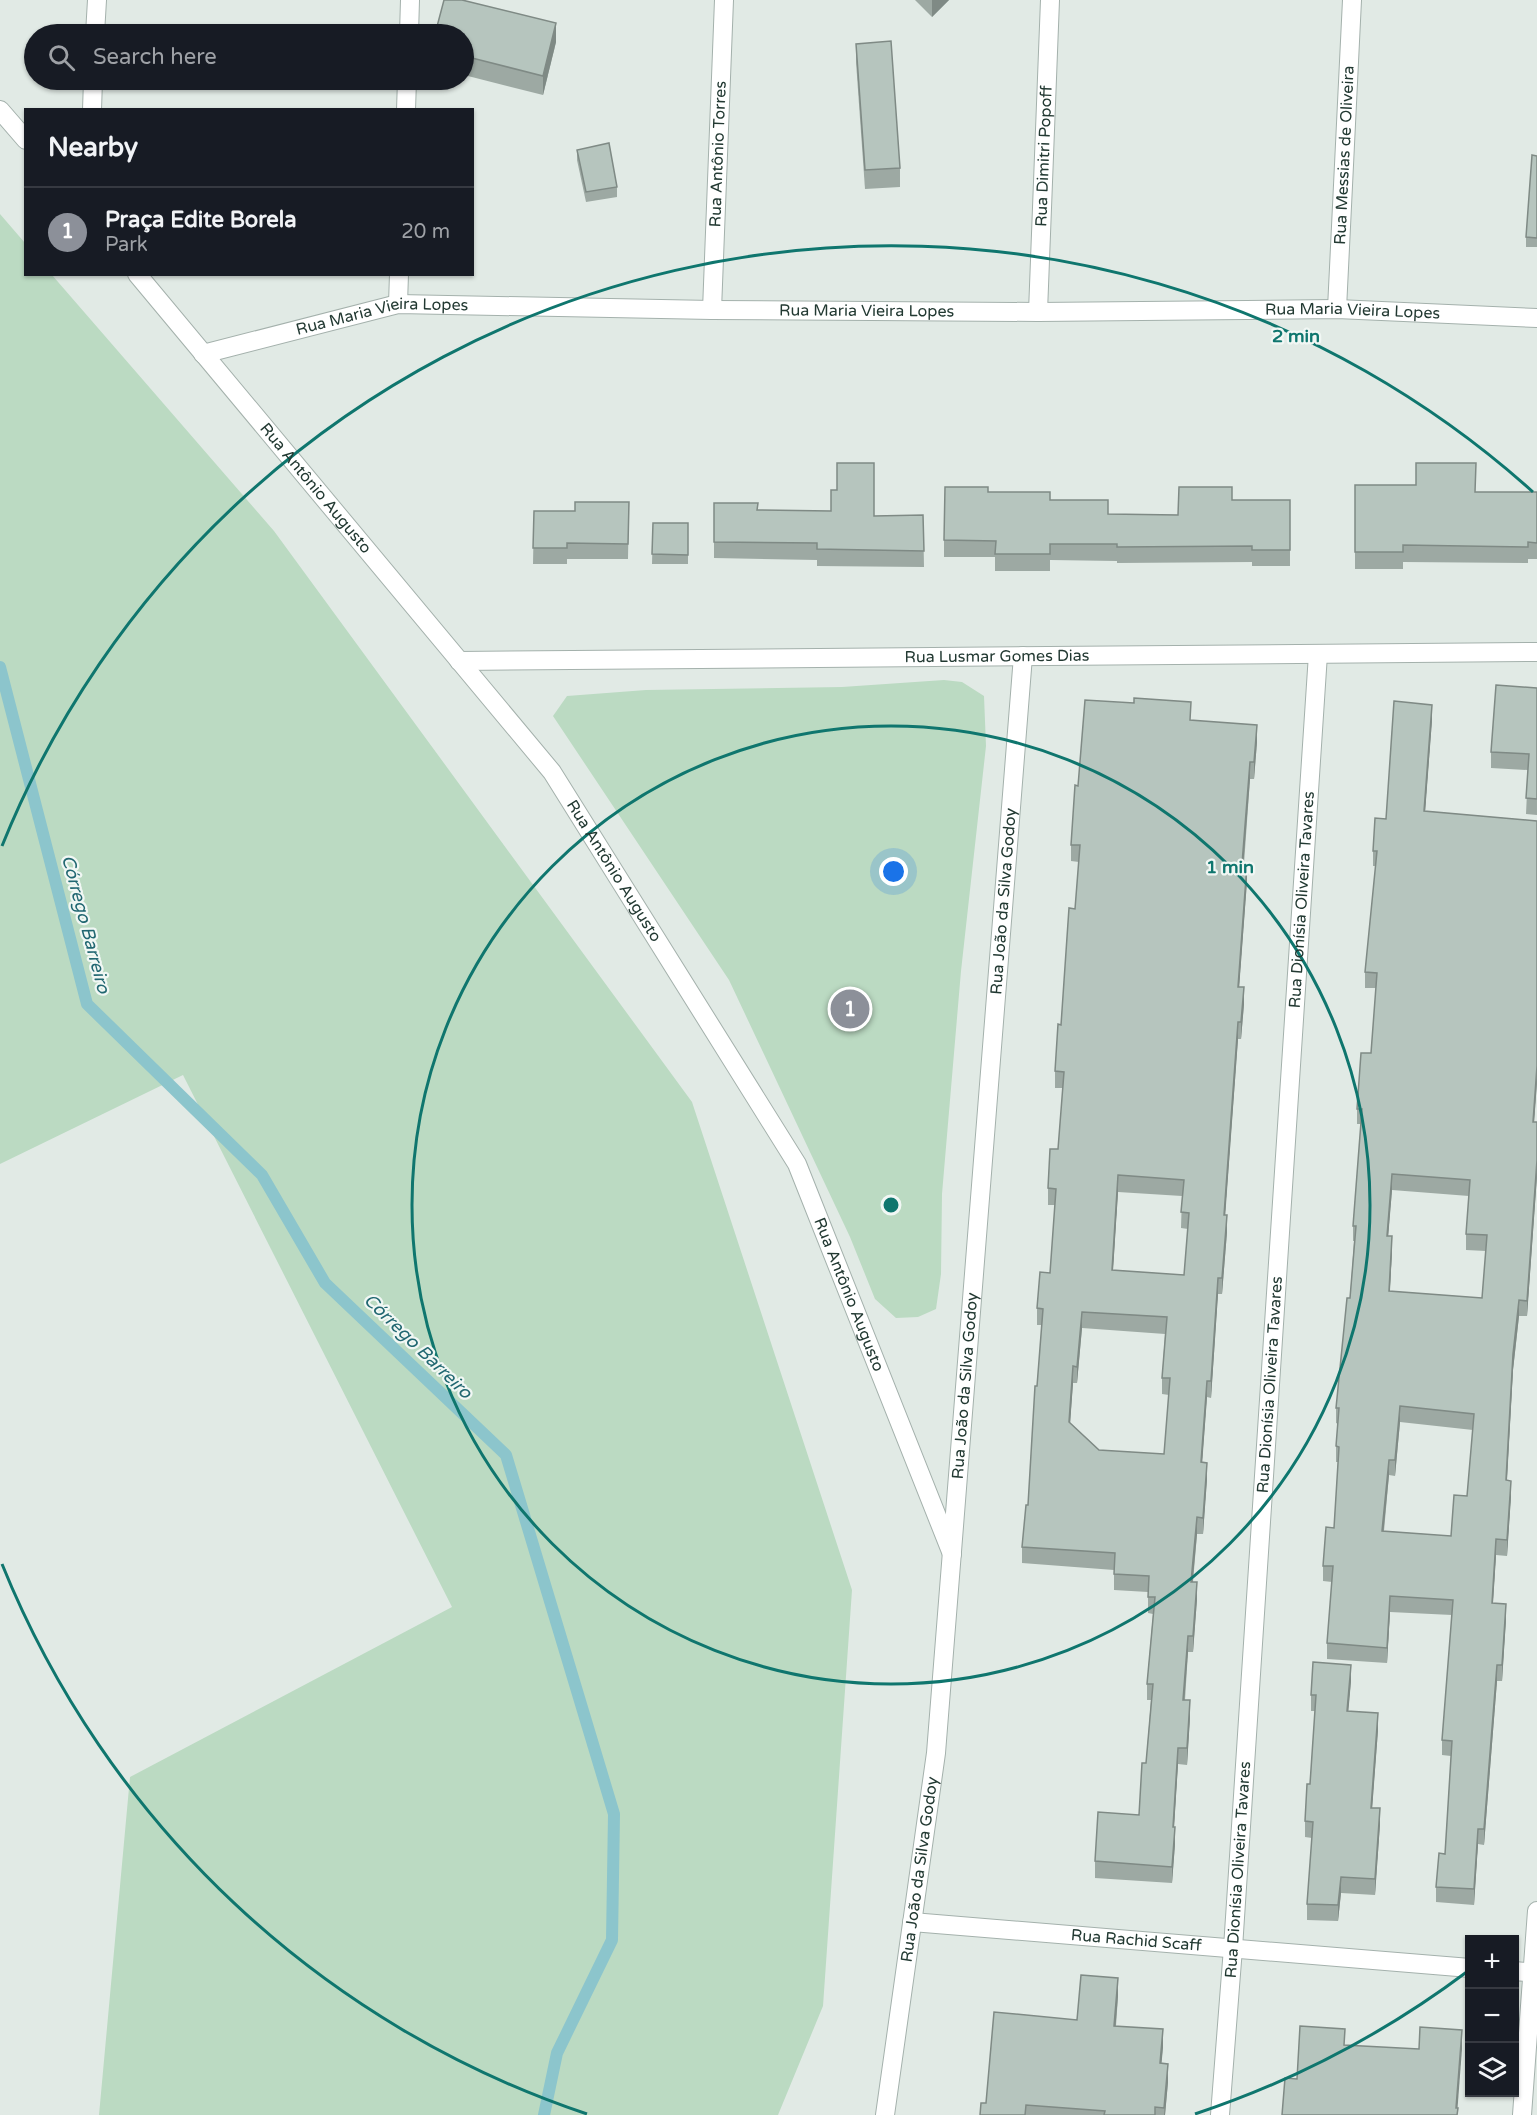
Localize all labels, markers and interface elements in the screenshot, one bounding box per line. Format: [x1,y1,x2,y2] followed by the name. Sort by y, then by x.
[24,24,474,90] search box
[45,41,78,74] icon: search
[93,44,217,70] text: Search here
[1330,65,1359,245] street label: Rua Messias de Oliveira
[705,81,731,228] street label: Rua Antônio Torres
[1031,84,1057,227] street label: Rua Dimitri Popoff
[48,132,138,163] text: Nearby
[105,207,297,233] text: Praça Edite Borela
[61,220,74,244] text: 1
[401,220,450,244] text: 20 m
[105,233,148,257] text: Park
[294,294,468,340] street label: Rua Maria Vieira Lopes
[1265,299,1441,324] street label: Rua Maria Vieira Lopes
[779,300,954,321] street label: Rua Maria Vieira Lopes
[1272,325,1320,347] text: 2 min
[255,419,376,558] street label: Rua Antônio Augusto
[904,646,1090,667] street label: Rua Lusmar Gomes Dias
[1285,791,1319,1009] street label: Rua Dionísia Oliveira Tavares
[562,796,666,946] street label: Rua Antônio Augusto
[986,807,1021,995] street label: Rua João da Silva Godoy
[57,852,115,997] water label: Córrego Barreiro
[1206,856,1254,878] text: 1 min
[879,857,908,886] your location
[830,986,870,1032] pin: 1
[881,1195,901,1215] centre of rings
[809,1215,888,1374] street label: Rua Antônio Augusto
[1253,1276,1287,1494] street label: Rua Dionísia Oliveira Tavares
[359,1289,478,1404] water label: Córrego Barreiro
[948,1291,983,1480] street label: Rua João da Silva Godoy
[1221,1761,1255,1979] street label: Rua Dionísia Oliveira Tavares
[897,1775,943,1963] street label: Rua João da Silva Godoy
[1070,1925,1203,1956] street label: Rua Rachid Scaff
[1465,1935,1519,2097] map controls
[1465,1935,1519,1989] button: +
[1465,1989,1519,2043] button: −
[1465,2043,1519,2097] button: layers

